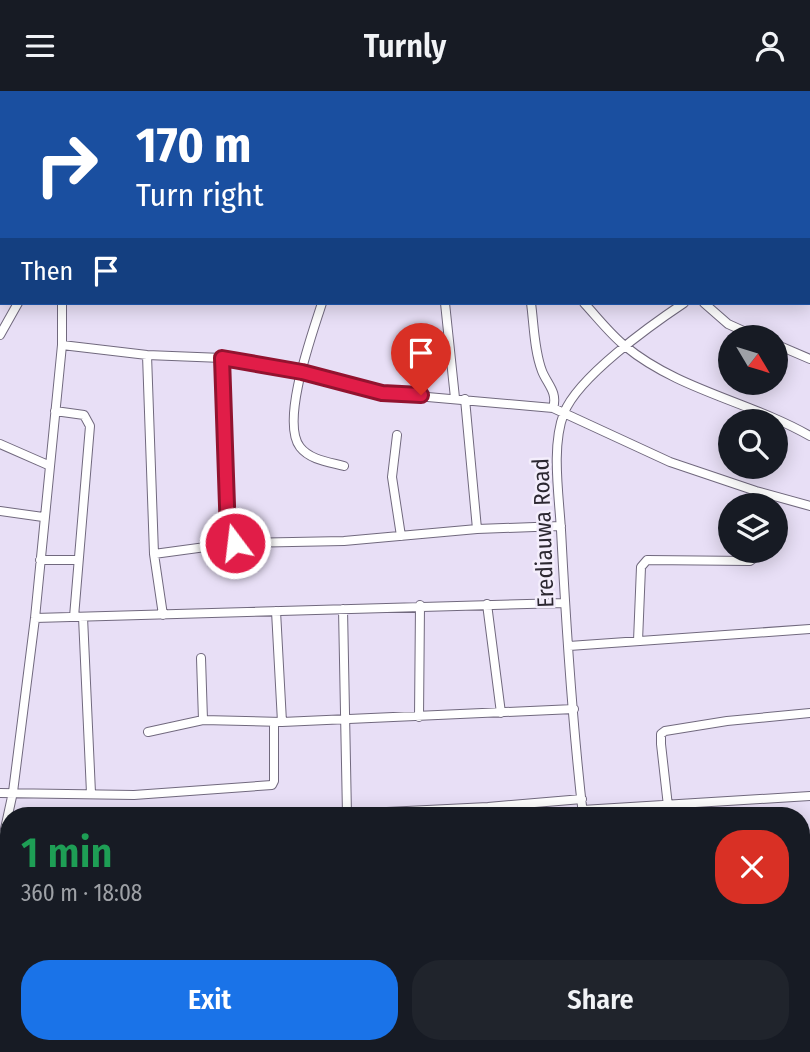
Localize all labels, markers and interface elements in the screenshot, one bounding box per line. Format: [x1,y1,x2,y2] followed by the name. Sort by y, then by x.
[21,27,59,65] icon: menu
[364,27,446,65] text: Turnly
[751,27,789,65] icon: person
[136,116,252,175] text: 170 m
[21,119,112,210] icon: right
[136,176,263,214] text: Turn right
[87,252,125,290] icon: arrive
[21,256,73,287] text: Then
[391,323,451,395] pin
[718,325,788,395] north arrow
[718,325,788,563] map controls
[402,334,440,372] icon: arrive
[718,409,788,479] button: search
[526,458,560,608] street label: Erediauwa Road
[718,493,788,563] button: layers
[198,506,272,580] position arrow
[21,828,112,878] text: 1 min
[715,830,789,904] button: close
[21,879,142,907] text: 360 m · 18:08
[21,960,398,1040] button: Exit
[412,960,789,1040] button: Share

